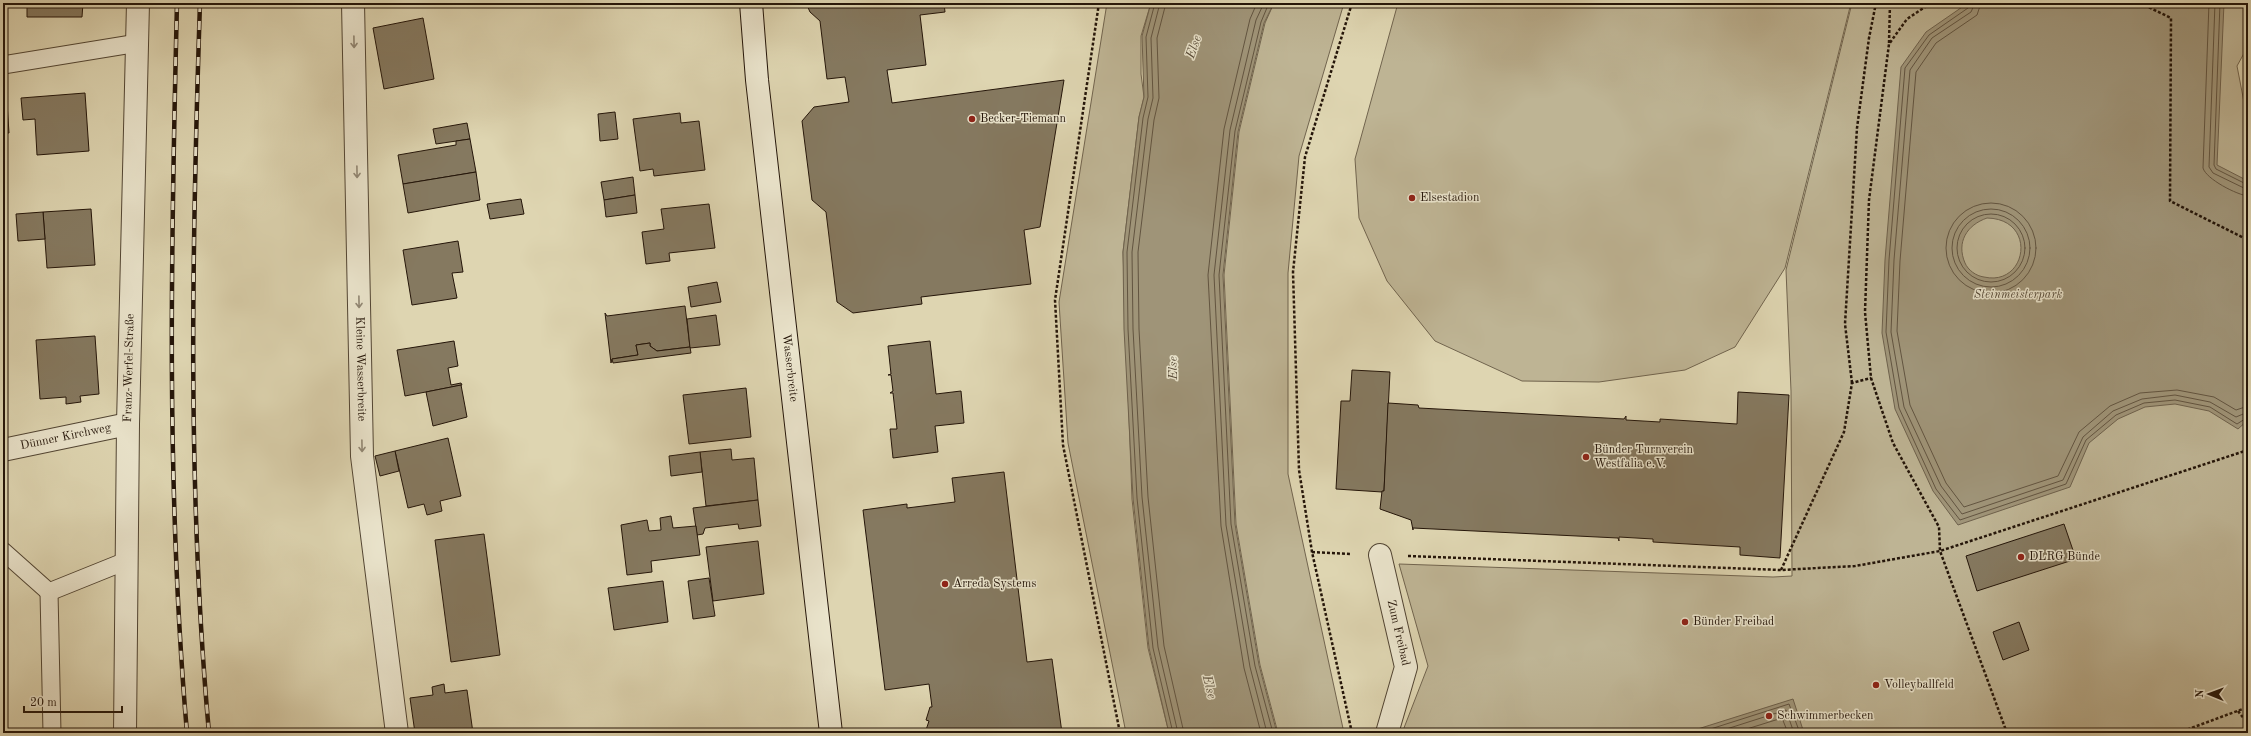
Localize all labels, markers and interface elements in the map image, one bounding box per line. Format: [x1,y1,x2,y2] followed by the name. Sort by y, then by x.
[1184,34,1204,61] water label: Else
[350,35,358,48] one-way arrow
[980,113,1066,125] place label: Becker-Tiemann
[967,114,977,124] marker: Becker-Tiemann
[353,165,360,178] one-way arrow
[1420,192,1480,204] place label: Elsestadion
[1407,193,1417,203] marker: Elsestadion
[1974,289,2062,301] park label: Steinmeisterpark
[355,295,363,308] one-way arrow
[122,313,137,423] street label: Franz-Werfel-Straße
[353,316,367,422] street label: Kleine Wasserbreite
[780,333,799,403] street label: Wasserbreite
[1167,356,1180,381] water label: Else
[19,422,113,452] street label: Dünner Kirchweg
[358,439,366,452] one-way arrow
[1594,444,1694,470] place label: Bünder Turnverein Westfalia e.V.
[1581,452,1591,462] marker: Bünder Turnverein Westfalia e.V.
[2029,551,2100,563] place label: DLRG Bünde
[2016,552,2026,562] marker: DLRG Bünde
[953,578,1037,590] place label: Arreda Systems
[940,579,950,589] marker: Arreda Systems
[1385,599,1412,667] street label: Zum Freibad
[1693,616,1774,628] place label: Bünder Freibad
[1680,617,1690,627] marker: Bünder Freibad
[1200,673,1218,700] water label: Else
[2189,674,2229,714] north arrow
[1884,679,1954,691] place label: Volleyballfeld
[1871,680,1881,690] marker: Volleyballfeld
[24,688,122,714] scale bar
[2195,689,2206,698] text: N
[30,697,57,709] text: 20 m
[1777,710,1874,722] place label: Schwimmerbecken
[1764,711,1774,721] marker: Schwimmerbecken

